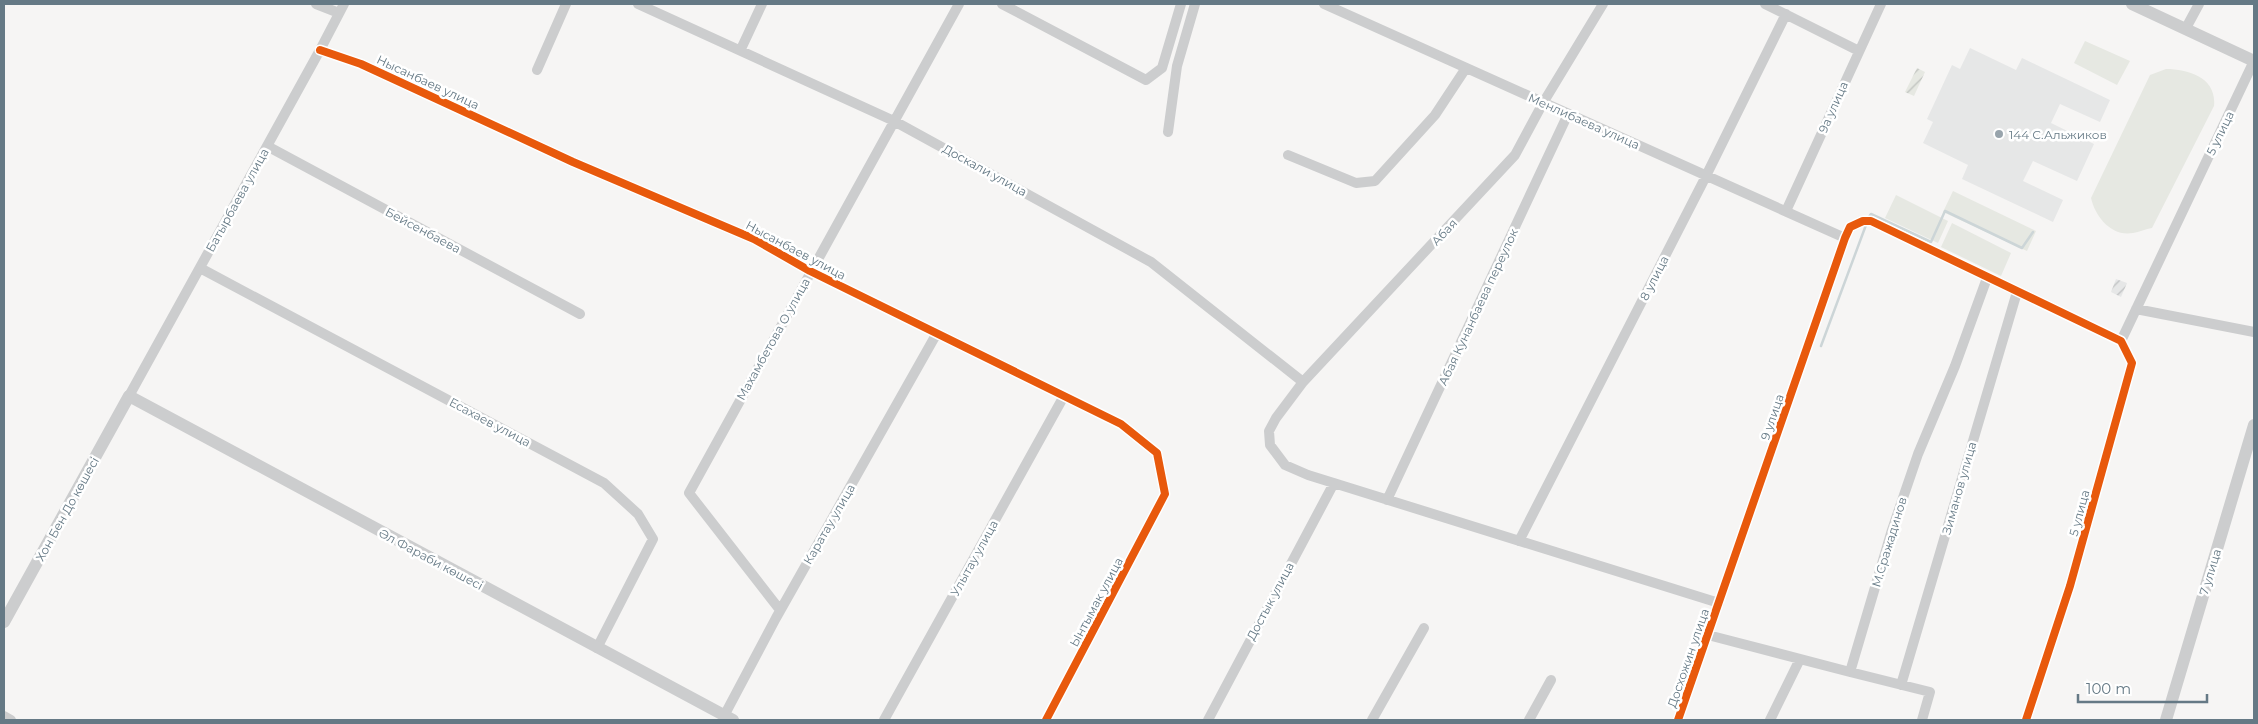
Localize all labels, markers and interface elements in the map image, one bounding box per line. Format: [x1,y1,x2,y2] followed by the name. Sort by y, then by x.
[374,52,482,112] street label: Нысанбаев улица
[1815,79,1851,135] street label: 9а улица
[1526,90,1642,152] street label: Менлибаева улица
[2203,108,2237,158] street label: 5 улица
[2009,127,2107,142] place label: 144 С.Альжиков
[1993,128,2005,140] marker: 144 С.Альжиков
[940,141,1030,199] street label: Доскали улица
[202,146,272,254] street label: Батырбаева улица
[383,204,463,256] street label: Бейсенбаева
[1428,216,1460,248] street label: Абая
[743,217,849,283] street label: Нысанбаев улица
[1435,226,1521,388] street label: Абая Кунанбаева переулок
[1636,253,1672,303] street label: 8 улица
[733,275,813,403] street label: Махамбетова О улица
[1757,392,1787,442] street label: 9 улица
[447,394,533,450] street label: Есахаев улица
[1939,440,1979,536] street label: Зиманов улица
[32,454,102,564] street label: Хон Бен До көшесі
[800,481,858,567] street label: Каратау улица
[2066,488,2092,538] street label: 5 улица
[1868,495,1910,589] street label: М.Сражадинов
[947,517,1001,599] street label: Улытау улица
[376,525,486,593] street label: Әл Фараби көшесі
[2196,547,2224,597] street label: 7 улица
[1066,555,1126,649] street label: Ынтымак улица
[1243,559,1297,643] street label: Достык улица
[1664,606,1712,710] street label: Досхожин улица
[2078,672,2207,704] scale bar
[2086,679,2131,698] text: 100 m

